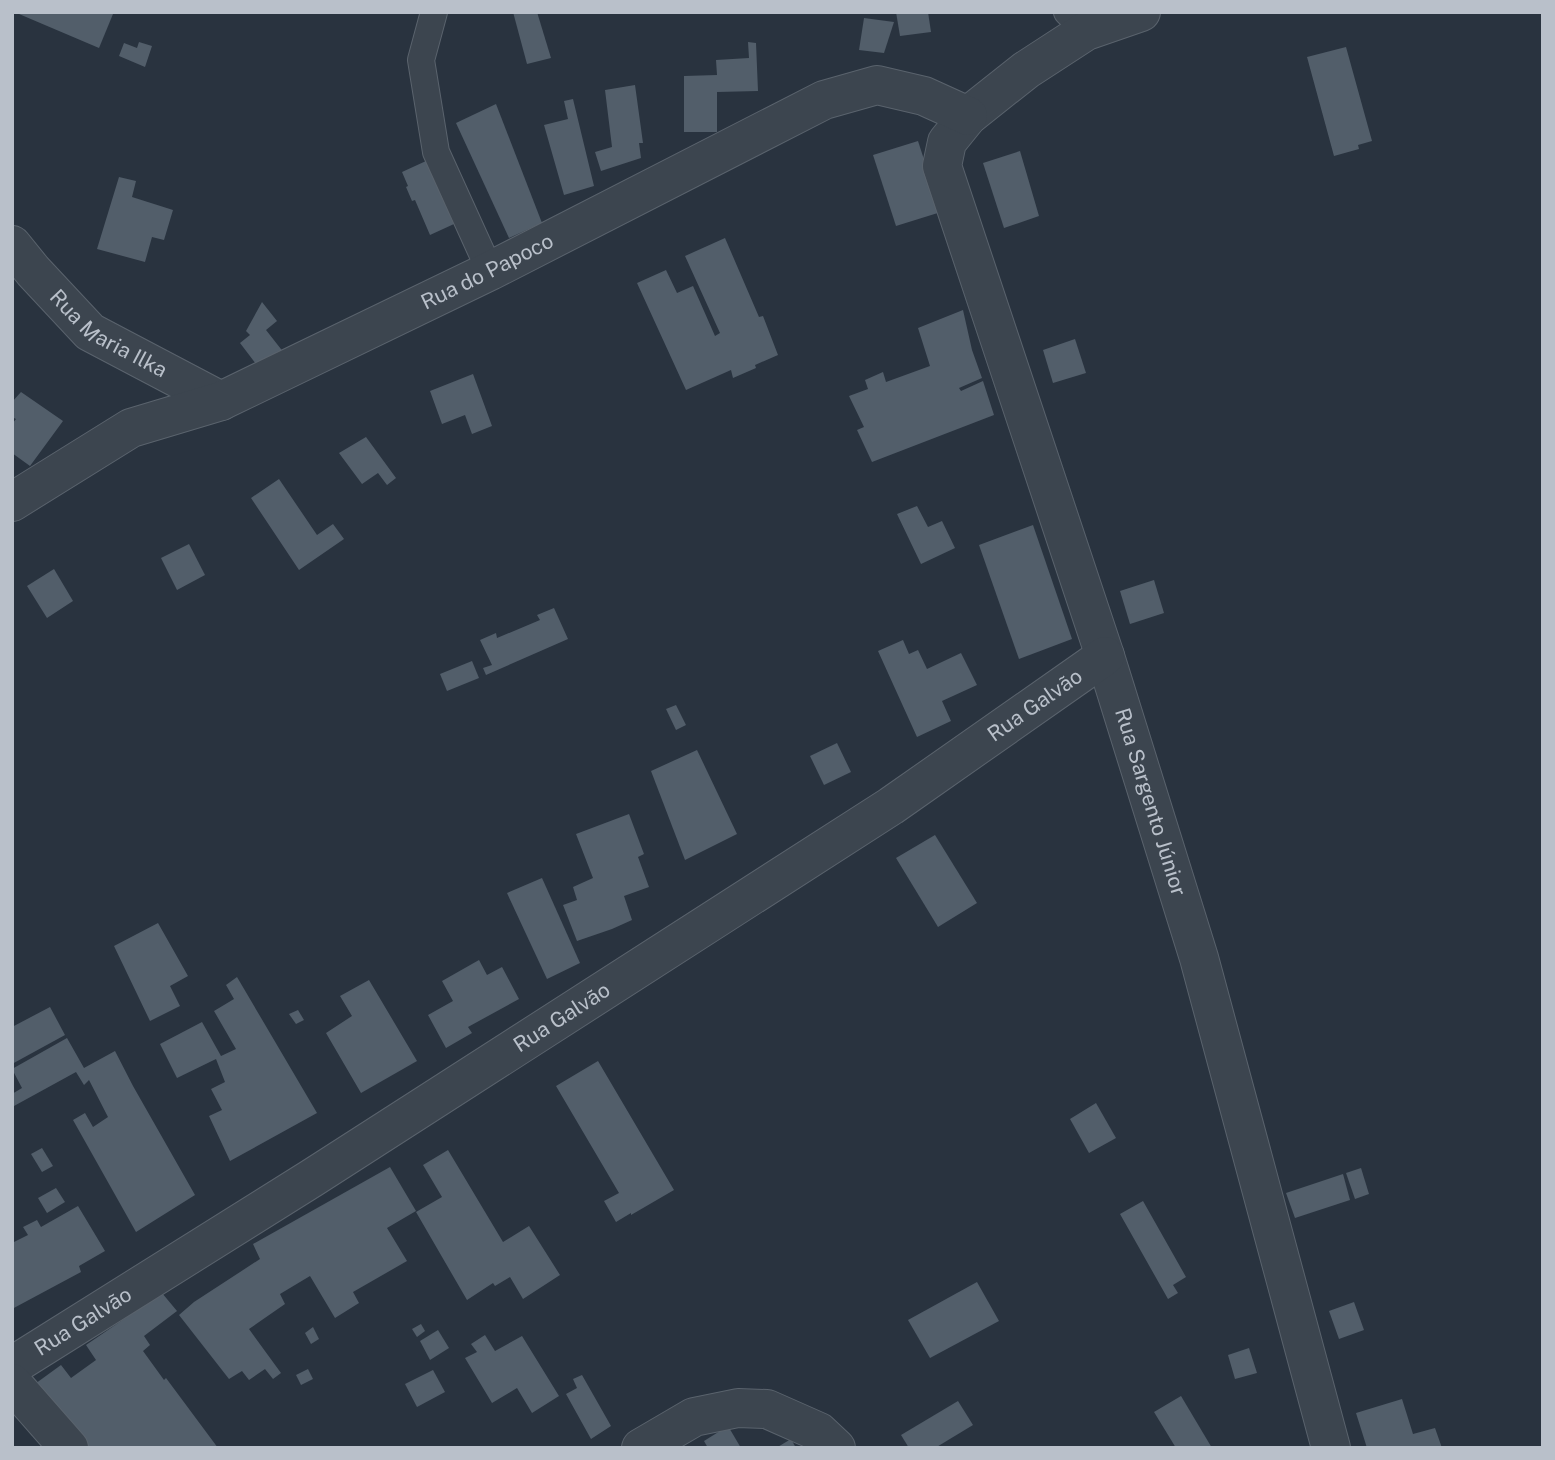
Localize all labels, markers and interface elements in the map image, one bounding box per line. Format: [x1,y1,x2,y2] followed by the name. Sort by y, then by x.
[417,228,557,314] street label: Rua do Papoco
[45,284,172,382] street label: Rua Maria Ilka
[982,663,1087,746] street label: Rua Galvão
[1110,705,1192,899] street label: Rua Sargento Júnior
[509,977,615,1057] street label: Rua Galvão
[30,1281,136,1361] street label: Rua Galvão

